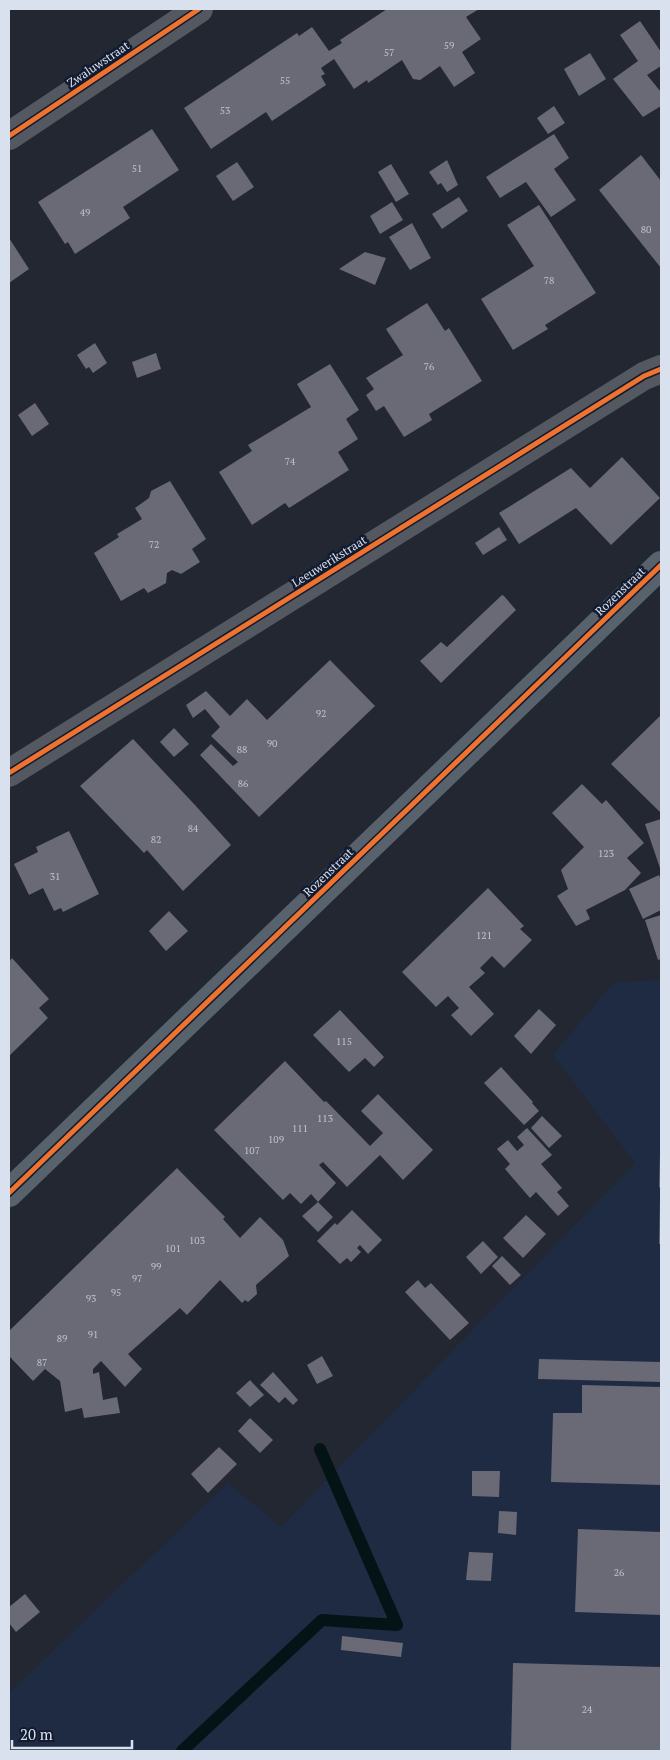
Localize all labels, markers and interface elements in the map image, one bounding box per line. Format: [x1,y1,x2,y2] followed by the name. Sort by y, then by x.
[64,37,132,90] street label: Zwaluwstraat
[444,39,454,52] house number: 59
[384,46,394,59] house number: 57
[280,74,290,87] house number: 55
[220,104,230,117] house number: 53
[132,162,142,175] house number: 51
[80,206,90,219] house number: 49
[641,223,651,236] house number: 80
[544,274,554,287] house number: 78
[424,360,435,373] house number: 76
[285,455,296,468] house number: 74
[289,532,370,590] street label: Leeuwerikstraat
[149,538,159,551] house number: 72
[592,563,648,618] street label: Rozenstraat
[316,707,326,720] house number: 92
[267,737,277,750] house number: 90
[237,743,247,756] house number: 88
[238,777,249,790] house number: 86
[188,822,199,835] house number: 84
[151,833,161,846] house number: 82
[300,844,356,899] street label: Rozenstraat
[598,847,614,860] house number: 123
[50,870,60,883] house number: 31
[476,929,492,942] house number: 121
[336,1035,352,1048] house number: 115
[317,1112,333,1125] house number: 113
[292,1122,308,1135] house number: 111
[268,1133,284,1146] house number: 109
[244,1144,260,1157] house number: 107
[189,1234,205,1247] house number: 103
[165,1242,181,1255] house number: 101
[151,1260,161,1273] house number: 99
[132,1272,142,1285] house number: 97
[111,1286,121,1299] house number: 95
[86,1292,96,1305] house number: 93
[88,1328,98,1341] house number: 91
[57,1332,67,1345] house number: 89
[37,1356,47,1369] house number: 87
[614,1566,625,1579] house number: 26
[582,1703,593,1716] house number: 24
[12,1718,132,1750] scale bar
[20,1724,53,1744] text: 20 m

